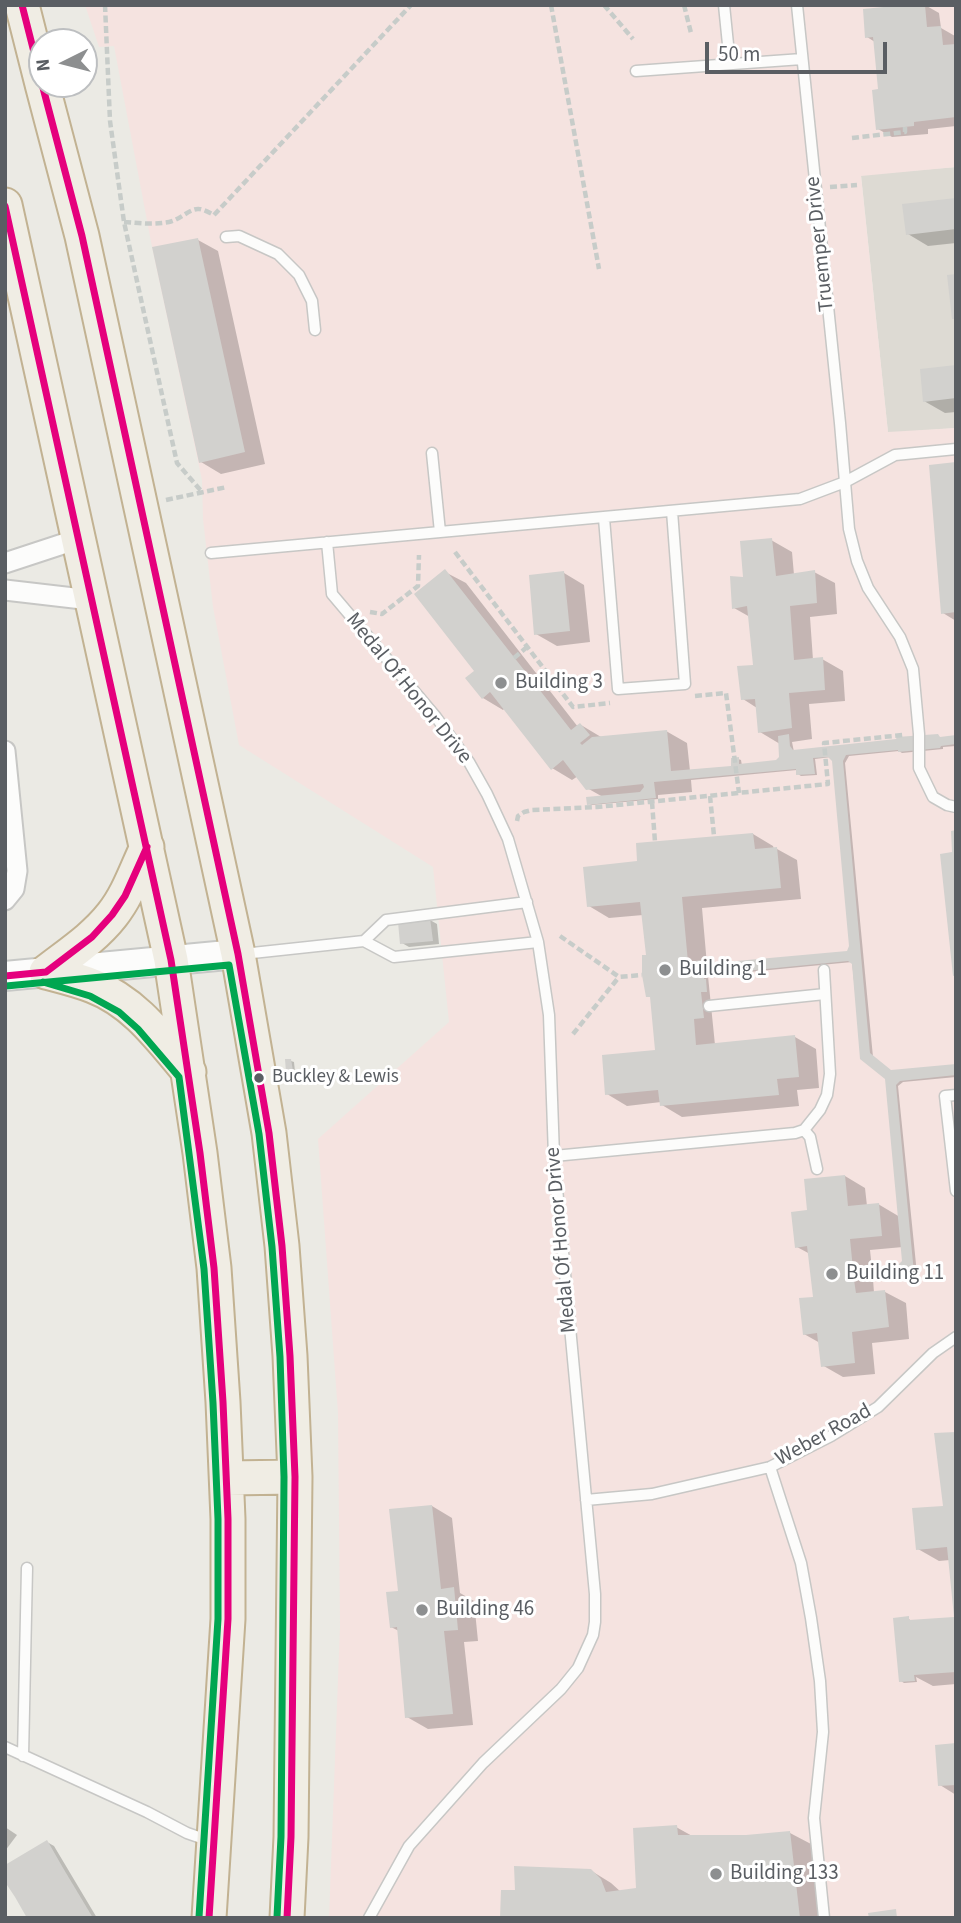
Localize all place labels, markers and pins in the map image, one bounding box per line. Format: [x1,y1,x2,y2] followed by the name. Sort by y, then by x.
[515,670,603,696] place label: Building 3
[493,675,509,691] marker: Building 3
[679,957,767,983] place label: Building 1
[657,962,673,978] marker: Building 1
[272,1067,399,1089] place label: Buckley & Lewis
[252,1071,266,1085] marker: Buckley & Lewis
[846,1261,944,1287] place label: Building 11
[824,1266,840,1282] marker: Building 11
[436,1597,534,1623] place label: Building 46
[414,1602,430,1618] marker: Building 46
[730,1861,839,1887] place label: Building 133
[708,1866,724,1882] marker: Building 133

